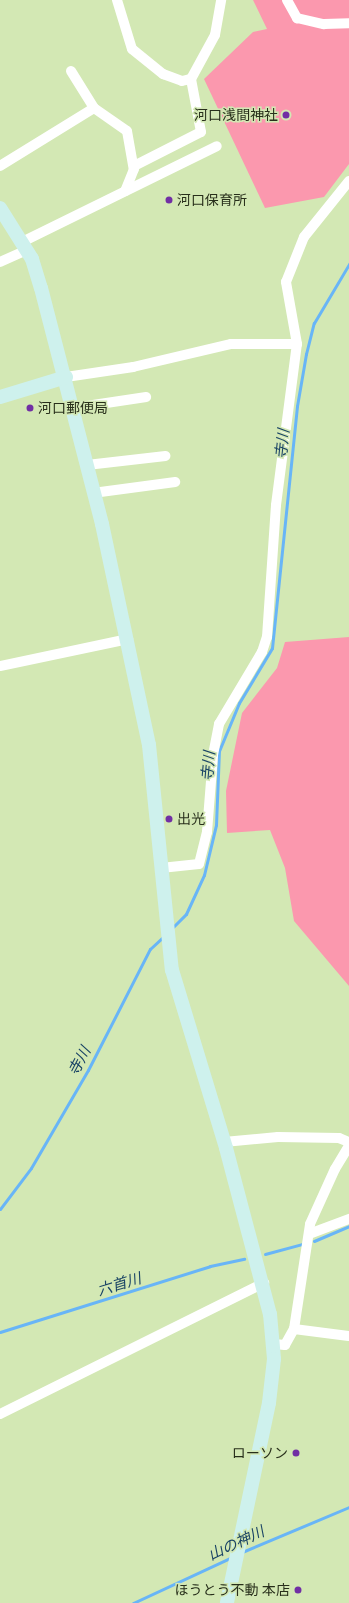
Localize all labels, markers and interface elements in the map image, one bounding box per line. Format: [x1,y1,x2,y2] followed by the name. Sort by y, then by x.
[194,107,278,123] place label: 河口浅間神社
[281,110,291,120] marker: 河口浅間神社
[177,192,247,208] place label: 河口保育所
[164,195,174,205] marker: 河口保育所
[38,400,108,416] place label: 河口郵便局
[25,403,35,413] marker: 河口郵便局
[271,428,293,460] water label: 寺川
[198,750,218,782] water label: 寺川
[177,811,205,827] place label: 出光
[164,814,174,824] marker: 出光
[64,1044,94,1078] water label: 寺川
[95,1269,143,1299] water label: 六首川
[232,1445,288,1461] place label: ローソン
[291,1448,301,1458] marker: ローソン
[205,1522,267,1564] water label: 山の神川
[175,1582,290,1598] place label: ほうとう不動 本店
[293,1585,303,1595] marker: ほうとう不動 本店

